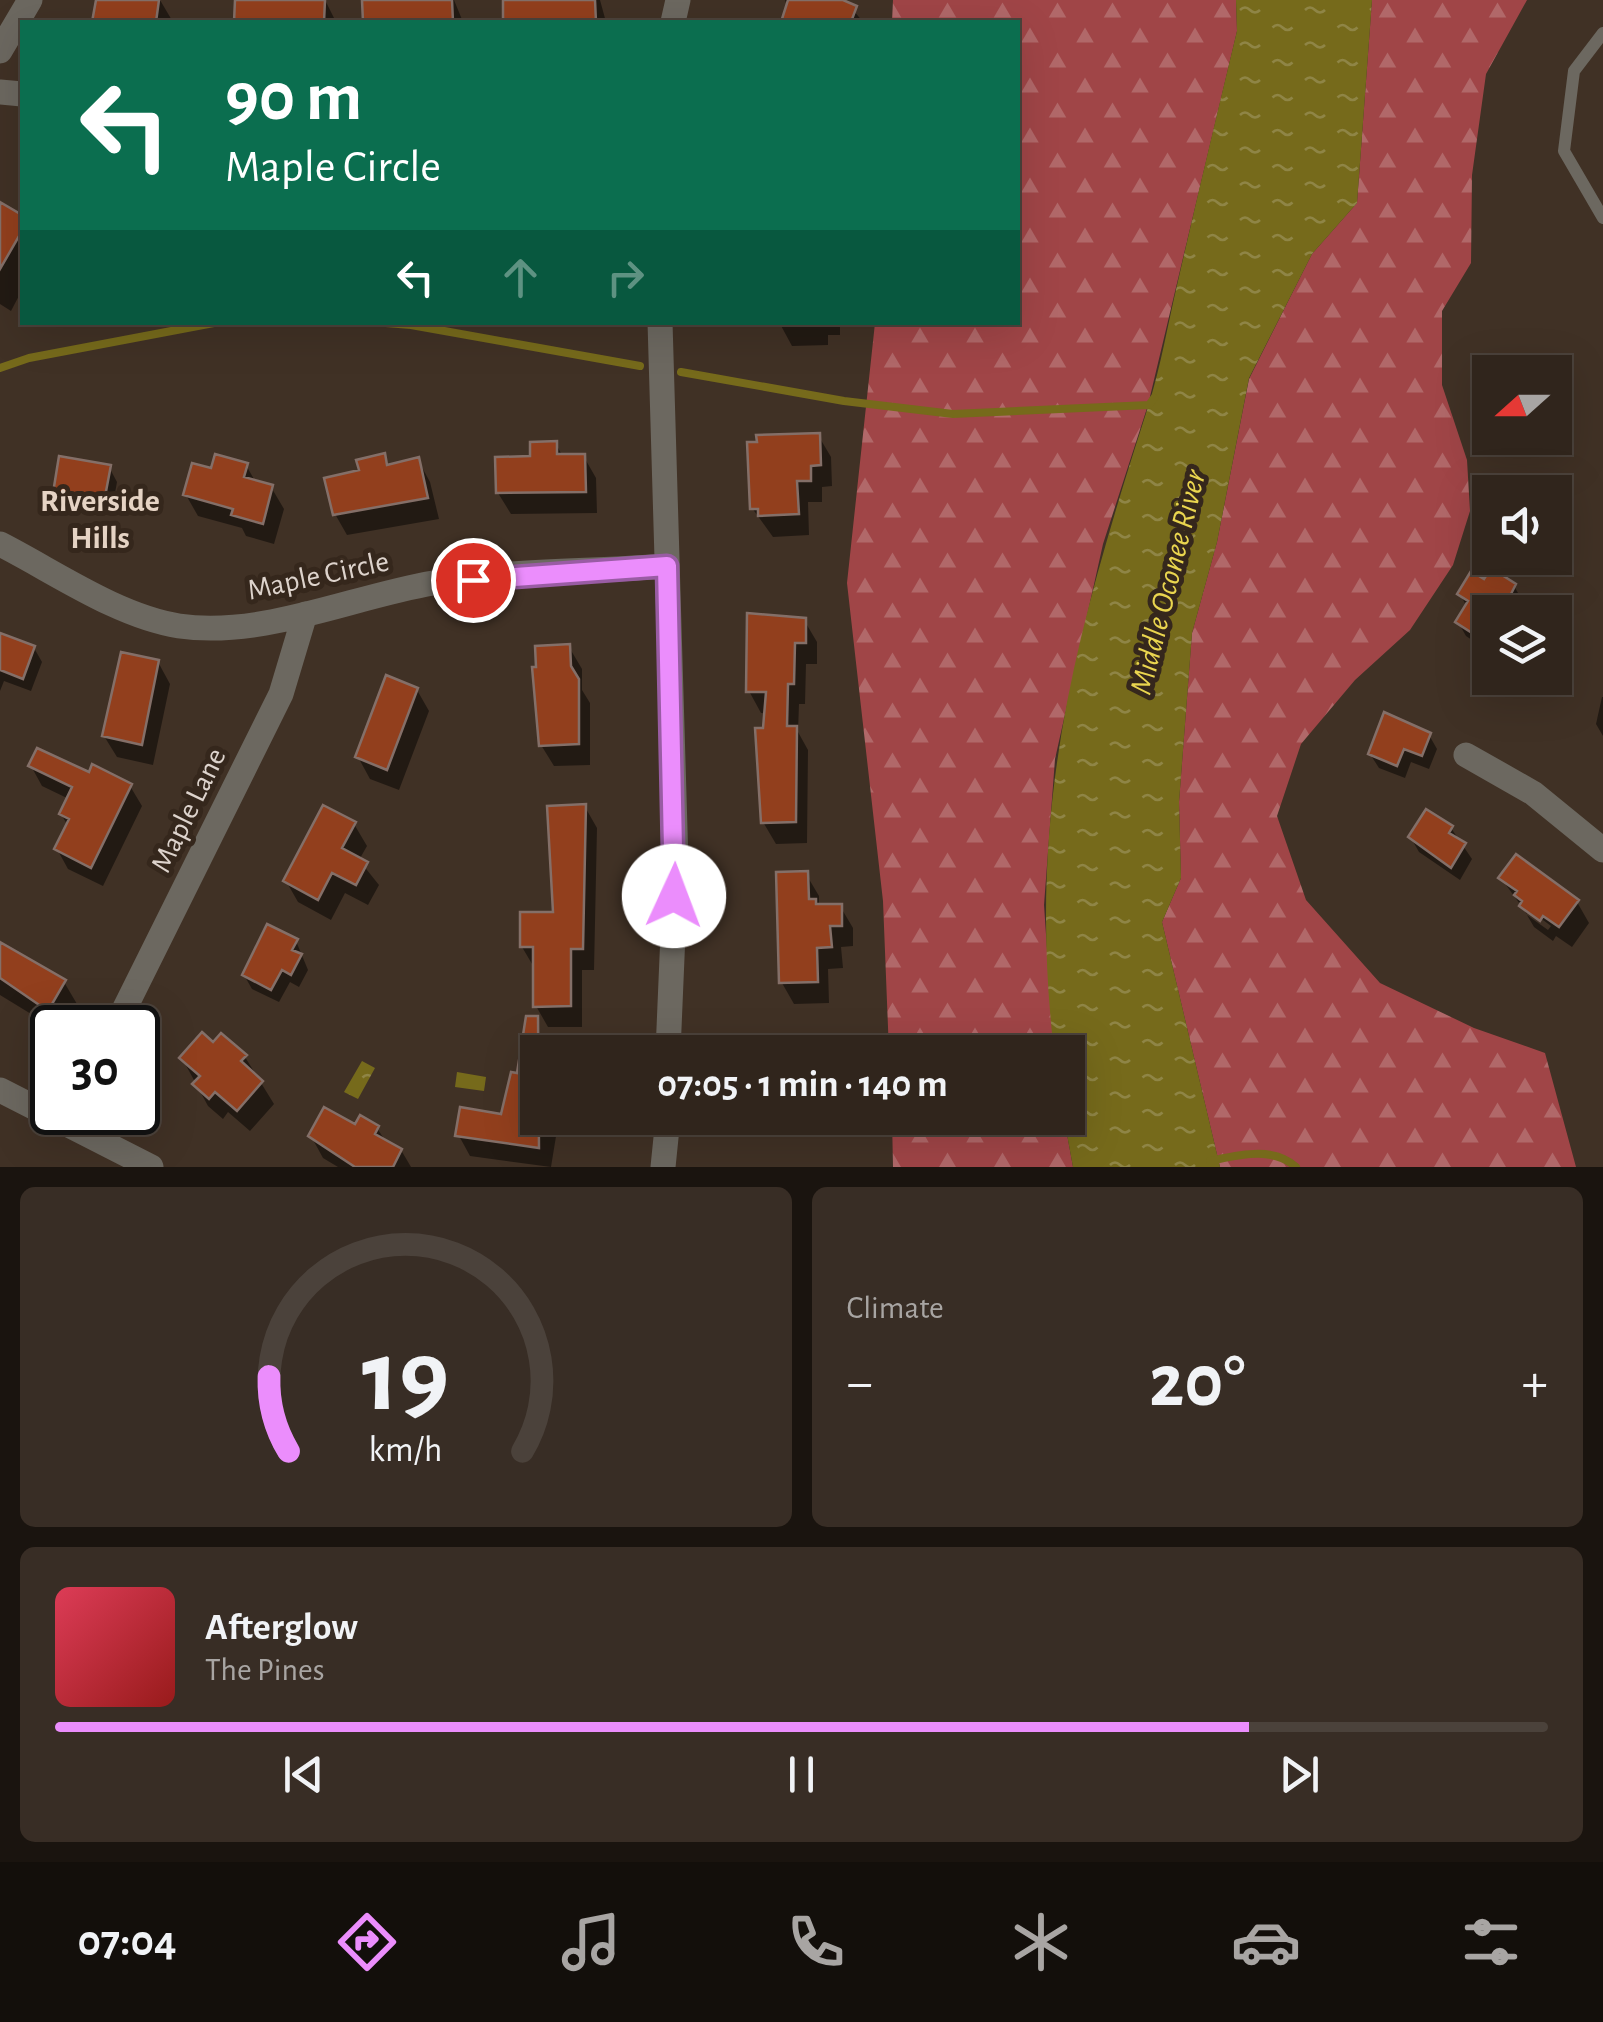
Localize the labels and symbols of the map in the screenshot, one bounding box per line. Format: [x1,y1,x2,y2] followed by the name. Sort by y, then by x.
[1472,355,1572,455] north arrow
[1125,465,1212,698] water label: Middle Oconee River
[40,485,160,554] district label: Riverside Hills
[431,538,516,623] pin
[245,546,392,606] street label: Maple Circle
[146,744,232,877] street label: Maple Lane
[622,844,726,948] position arrow
[30,1005,160,1135] speed limit sign: 30

